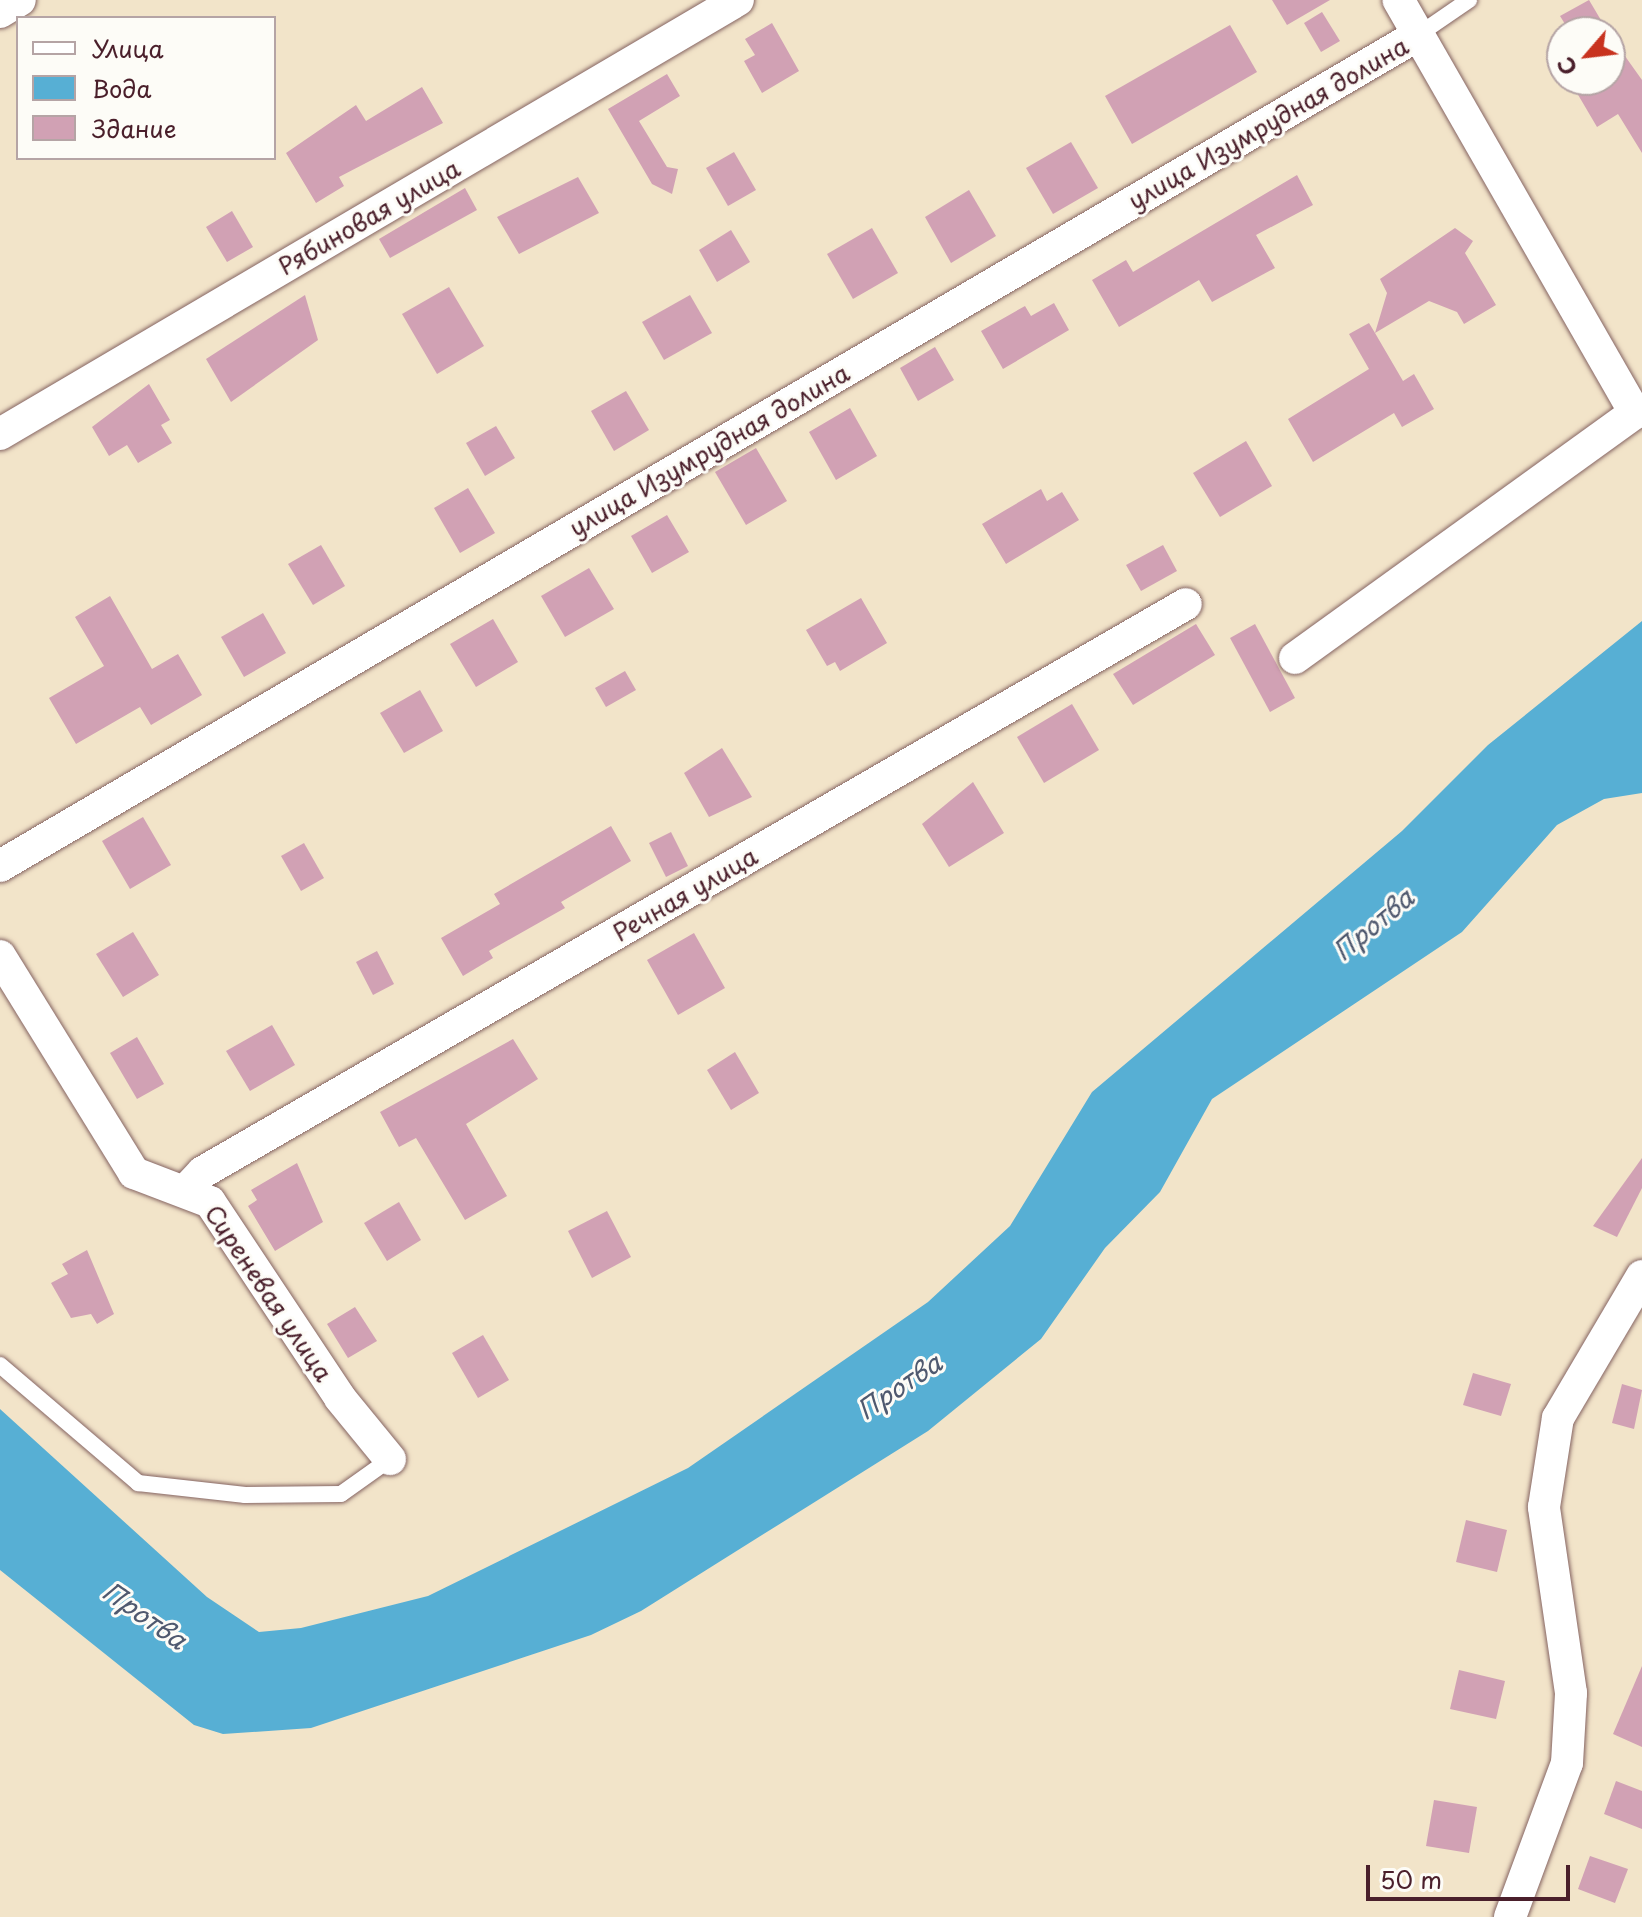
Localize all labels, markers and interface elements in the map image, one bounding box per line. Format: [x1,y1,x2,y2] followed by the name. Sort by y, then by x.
[16,16,276,160] legend
[1546,16,1626,96] north arrow
[92,30,164,66] text: Улица
[1122,30,1414,216] street label: улица Изумрудная долина
[1548,52,1585,82] text: С
[92,70,151,106] text: Вода
[92,110,177,146] text: Здание
[273,153,465,281] street label: Рябиновая улица
[563,357,855,543] street label: улица Изумрудная долина
[607,841,763,947] street label: Речная улица
[1327,881,1419,967] water label: Протва
[199,1199,339,1387] street label: Сиреневая улица
[851,1346,947,1426] water label: Протва
[97,1575,193,1655] water label: Протва
[1370,1849,1574,1899] scale bar
[1380,1861,1442,1897] text: 50 m

